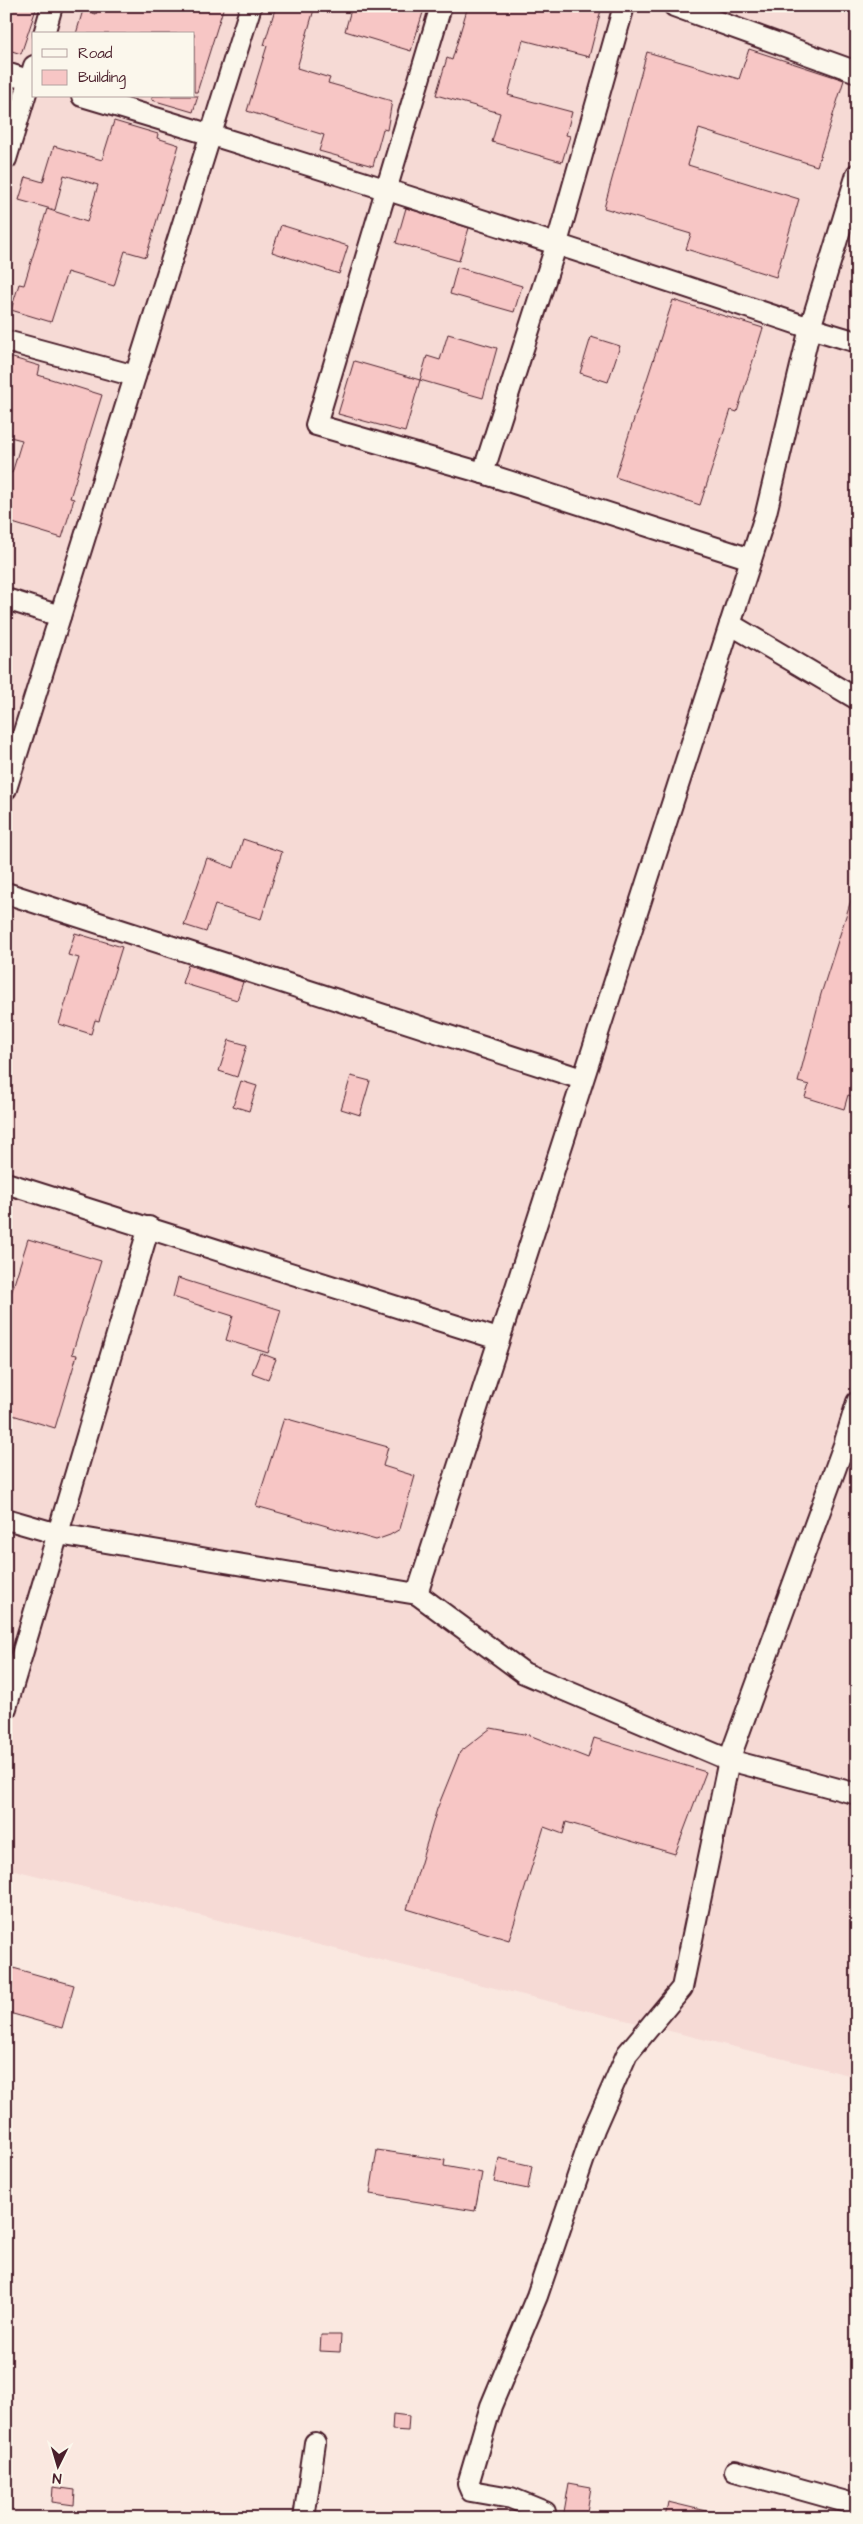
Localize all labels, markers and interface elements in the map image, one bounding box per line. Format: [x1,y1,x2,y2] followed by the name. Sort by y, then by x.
[32,32,195,98] legend
[78,43,113,64] text: Road
[78,67,126,89] text: Building
[32,2442,82,2492] north arrow
[51,2468,62,2488] text: N

